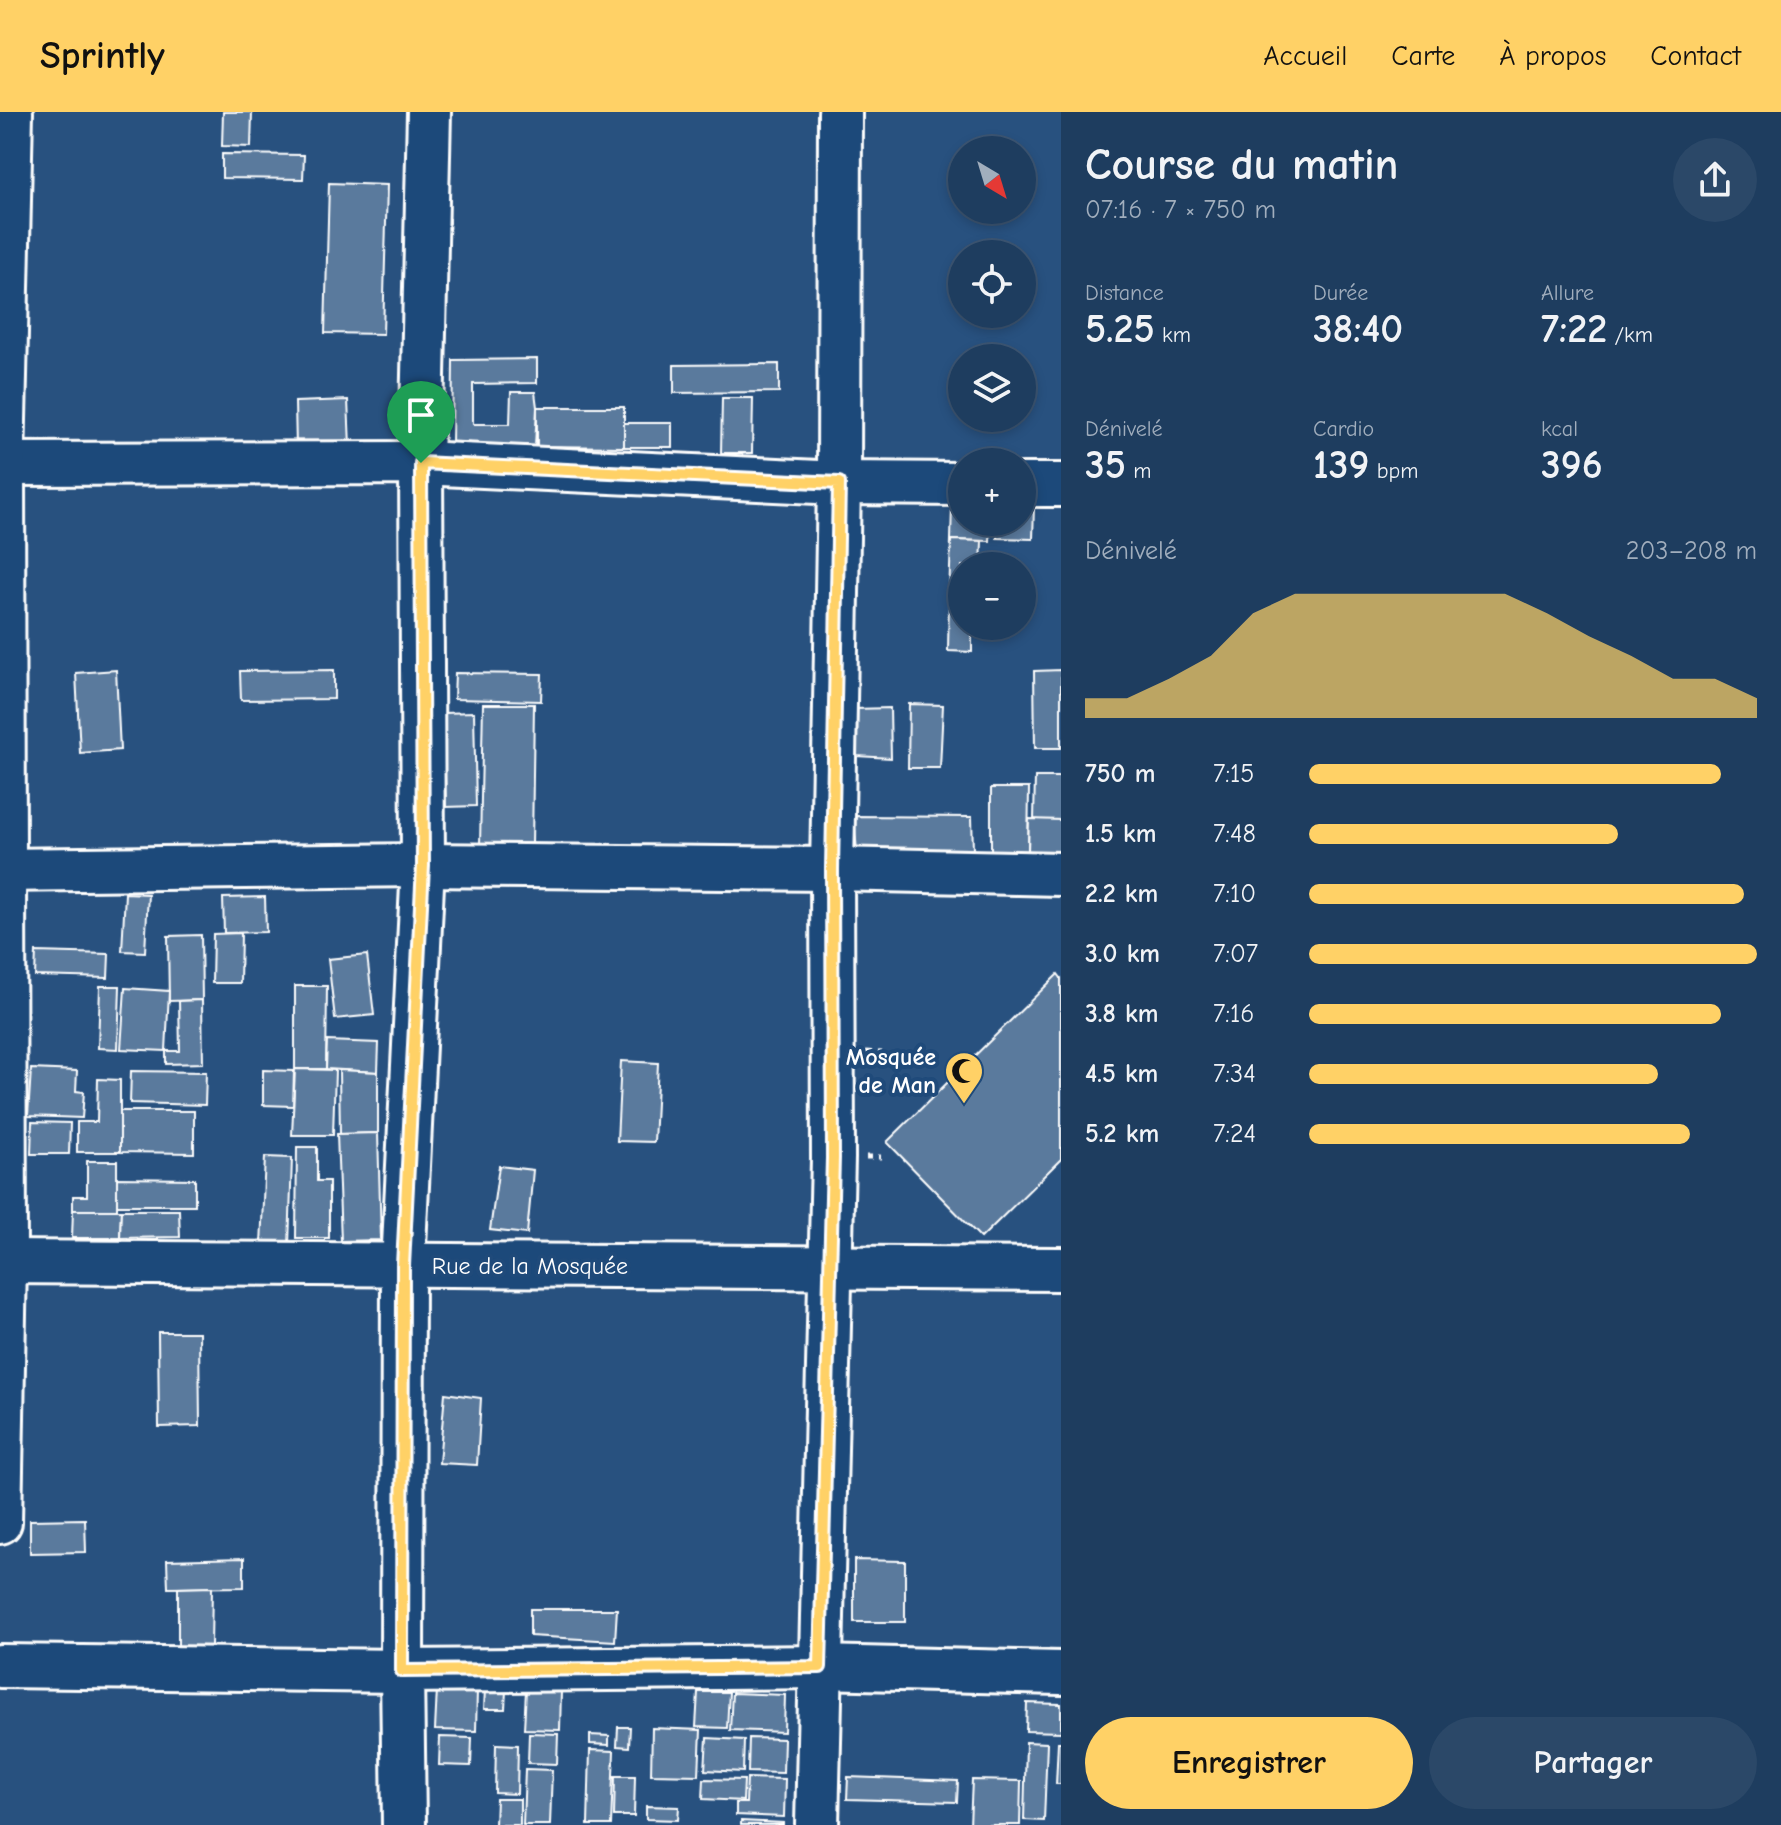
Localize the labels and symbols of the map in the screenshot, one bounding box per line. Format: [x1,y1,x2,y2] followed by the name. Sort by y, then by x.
[948,136,1036,224] north arrow
[387,381,455,463] pin
[846,1043,936,1099] place label: Mosquée de Man
[943,1050,985,1105] mosque icon: Mosquée de Man
[432,1252,628,1280] street label: Rue de la Mosquée

